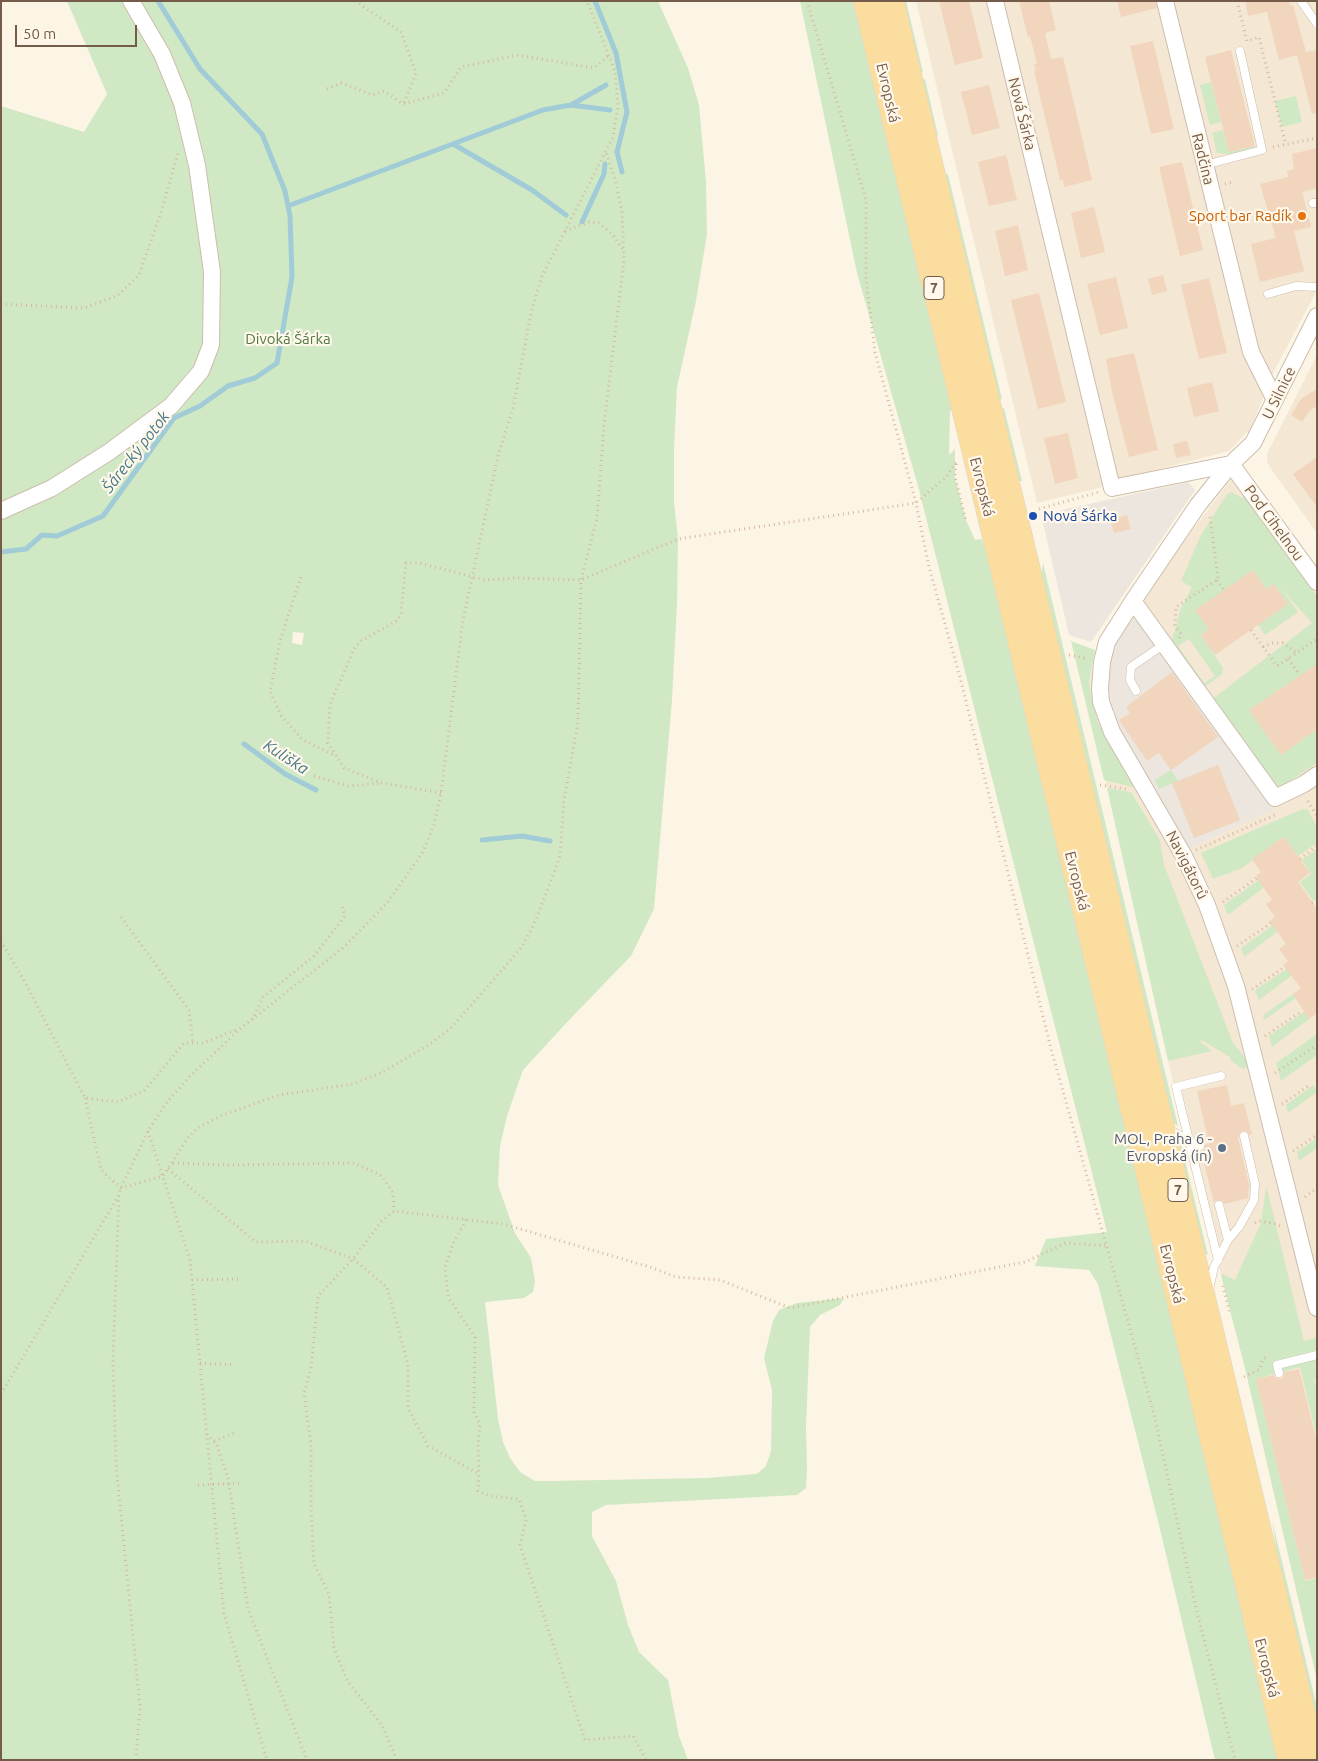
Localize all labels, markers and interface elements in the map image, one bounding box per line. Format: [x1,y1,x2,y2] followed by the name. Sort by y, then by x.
[18,15,140,47] scale bar
[23,25,56,42] text: 50 m
[872,61,904,125] street label: Evropská
[1004,76,1040,152] street label: Nová Šárka
[1188,131,1218,187] street label: Radčina
[1189,207,1292,225] place label: Sport bar Radík
[1296,210,1308,222] marker: Sport bar Radík
[924,276,944,300] road number: 7
[245,330,331,348] park label: Divoká Šárka
[1259,364,1299,422] street label: U Silnice
[98,407,174,497] water label: Šárecký potok
[966,455,998,519] street label: Evropská
[1240,482,1308,564] street label: Pod Cihelnou
[1043,507,1117,525] place label: Nová Šárka
[1027,510,1039,522] marker: Nová Šárka
[260,735,312,779] water label: Kuliška
[1162,828,1212,902] street label: Navigátorů
[1061,849,1093,913] street label: Evropská
[1114,1130,1212,1165] place label: MOL, Praha 6 - Evropská (in)
[1216,1142,1228,1154] marker: MOL, Praha 6 - Evropská (in)
[1168,1178,1188,1202] road number: 7
[1156,1242,1188,1306] street label: Evropská
[1251,1636,1283,1700] street label: Evropská

